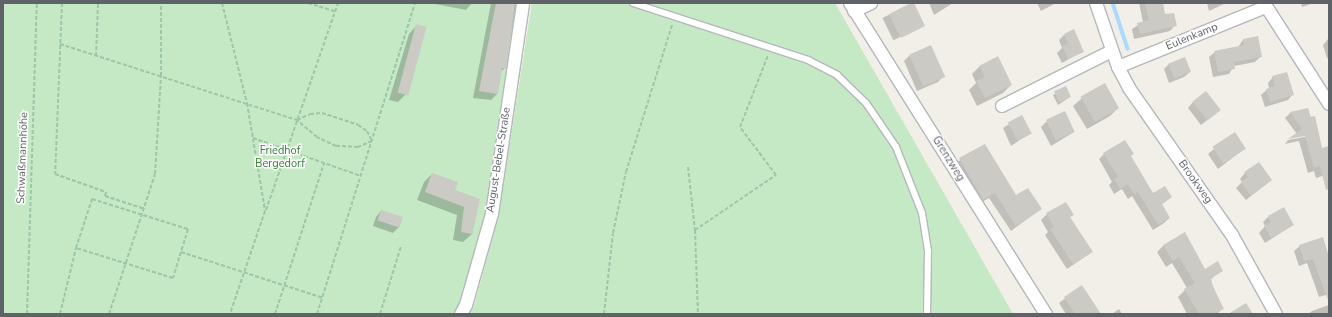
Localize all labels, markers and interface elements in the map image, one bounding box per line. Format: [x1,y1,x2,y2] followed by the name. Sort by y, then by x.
[1164,21,1220,53] street label: Eulenkamp
[484,106,514,214] street label: August-Bebel-Straße
[15,112,31,204] street label: Schwaßmannhöhe
[929,134,967,184] street label: Grenzweg
[255,145,305,171] park label: Friedhof Bergedorf
[1175,158,1215,206] street label: Brookweg

